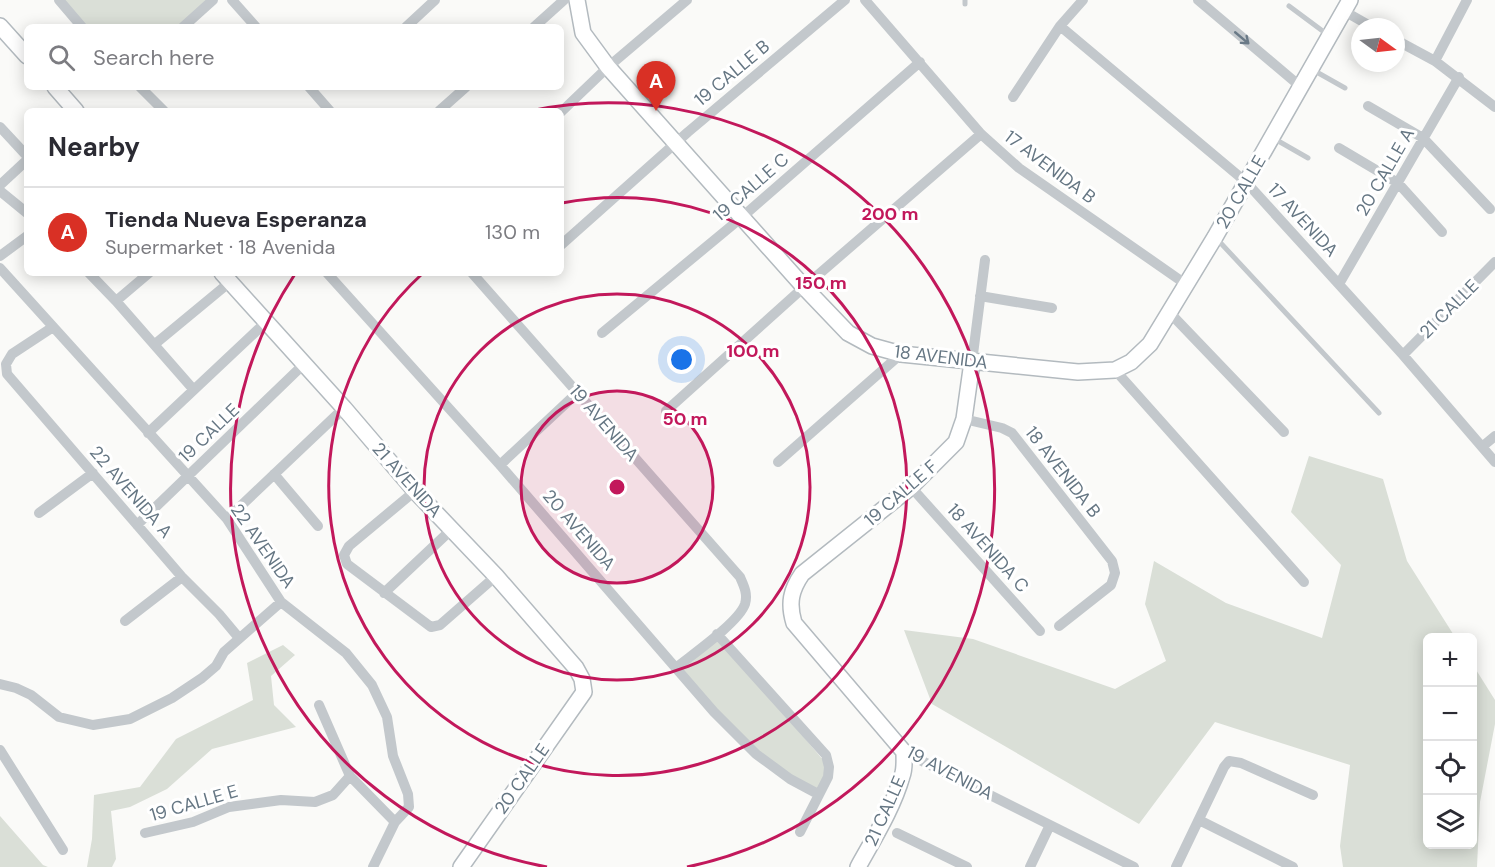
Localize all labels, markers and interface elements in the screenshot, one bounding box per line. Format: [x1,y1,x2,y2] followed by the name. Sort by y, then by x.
[1351,18,1405,72] north arrow
[24,24,564,90] search box
[1234,31,1249,45] one-way arrow
[689,34,775,111] street label: 19 CALLE B
[45,41,78,74] icon: search
[93,43,214,72] text: Search here
[636,62,676,111] pin: A
[1350,124,1420,220] street label: 20 CALLE A
[1000,125,1101,209] street label: 17 AVENIDA B
[48,130,140,164] text: Nearby
[708,147,794,227] street label: 19 CALLE C
[1210,151,1272,233] street label: 20 CALLE
[1263,178,1343,262] street label: 17 AVENIDA
[862,202,918,226] text: 200 m
[105,205,367,234] text: Tienda Nueva Esperanza
[60,219,75,245] text: A
[485,219,540,245] text: 130 m
[105,234,335,260] text: Supermarket · 18 Avenida
[795,271,847,295] text: 150 m
[1414,274,1484,344] street label: 21 CALLE
[726,339,780,363] text: 100 m
[893,339,989,375] street label: 18 AVENIDA
[667,345,696,374] your location
[564,380,644,466] street label: 19 AVENIDA
[174,398,244,468] street label: 19 CALLE
[662,407,708,431] text: 50 m
[1020,421,1106,523] street label: 18 AVENIDA B
[367,437,447,523] street label: 21 AVENIDA
[84,441,178,543] street label: 22 AVENIDA A
[859,454,943,532] street label: 19 CALLE F
[607,477,627,497] centre of rings
[537,484,621,576] street label: 20 AVENIDA
[225,499,301,593] street label: 22 AVENIDA
[942,499,1034,598] street label: 18 AVENIDA C
[1423,633,1477,849] map controls
[1423,633,1477,687] button: +
[1423,687,1477,741] button: −
[489,739,555,819] street label: 20 CALLE
[903,740,997,806] street label: 19 AVENIDA
[1423,741,1477,795] button: locate
[859,772,911,850] street label: 21 CALLE
[147,779,241,827] street label: 19 CALLE E
[1423,795,1477,849] button: layers

